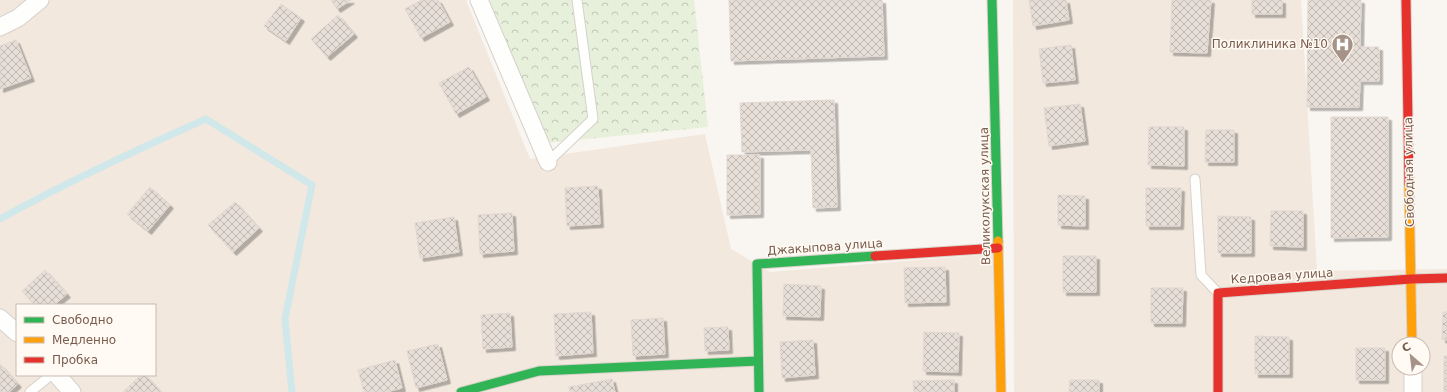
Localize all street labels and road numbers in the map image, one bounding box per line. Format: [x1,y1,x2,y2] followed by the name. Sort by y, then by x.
[1401,117,1417,227] street label: Свободная улица
[977,127,993,265] street label: Великолукская улица
[767,236,883,258] street label: Джакыпова улица
[1230,265,1334,287] street label: Кедровая улица

